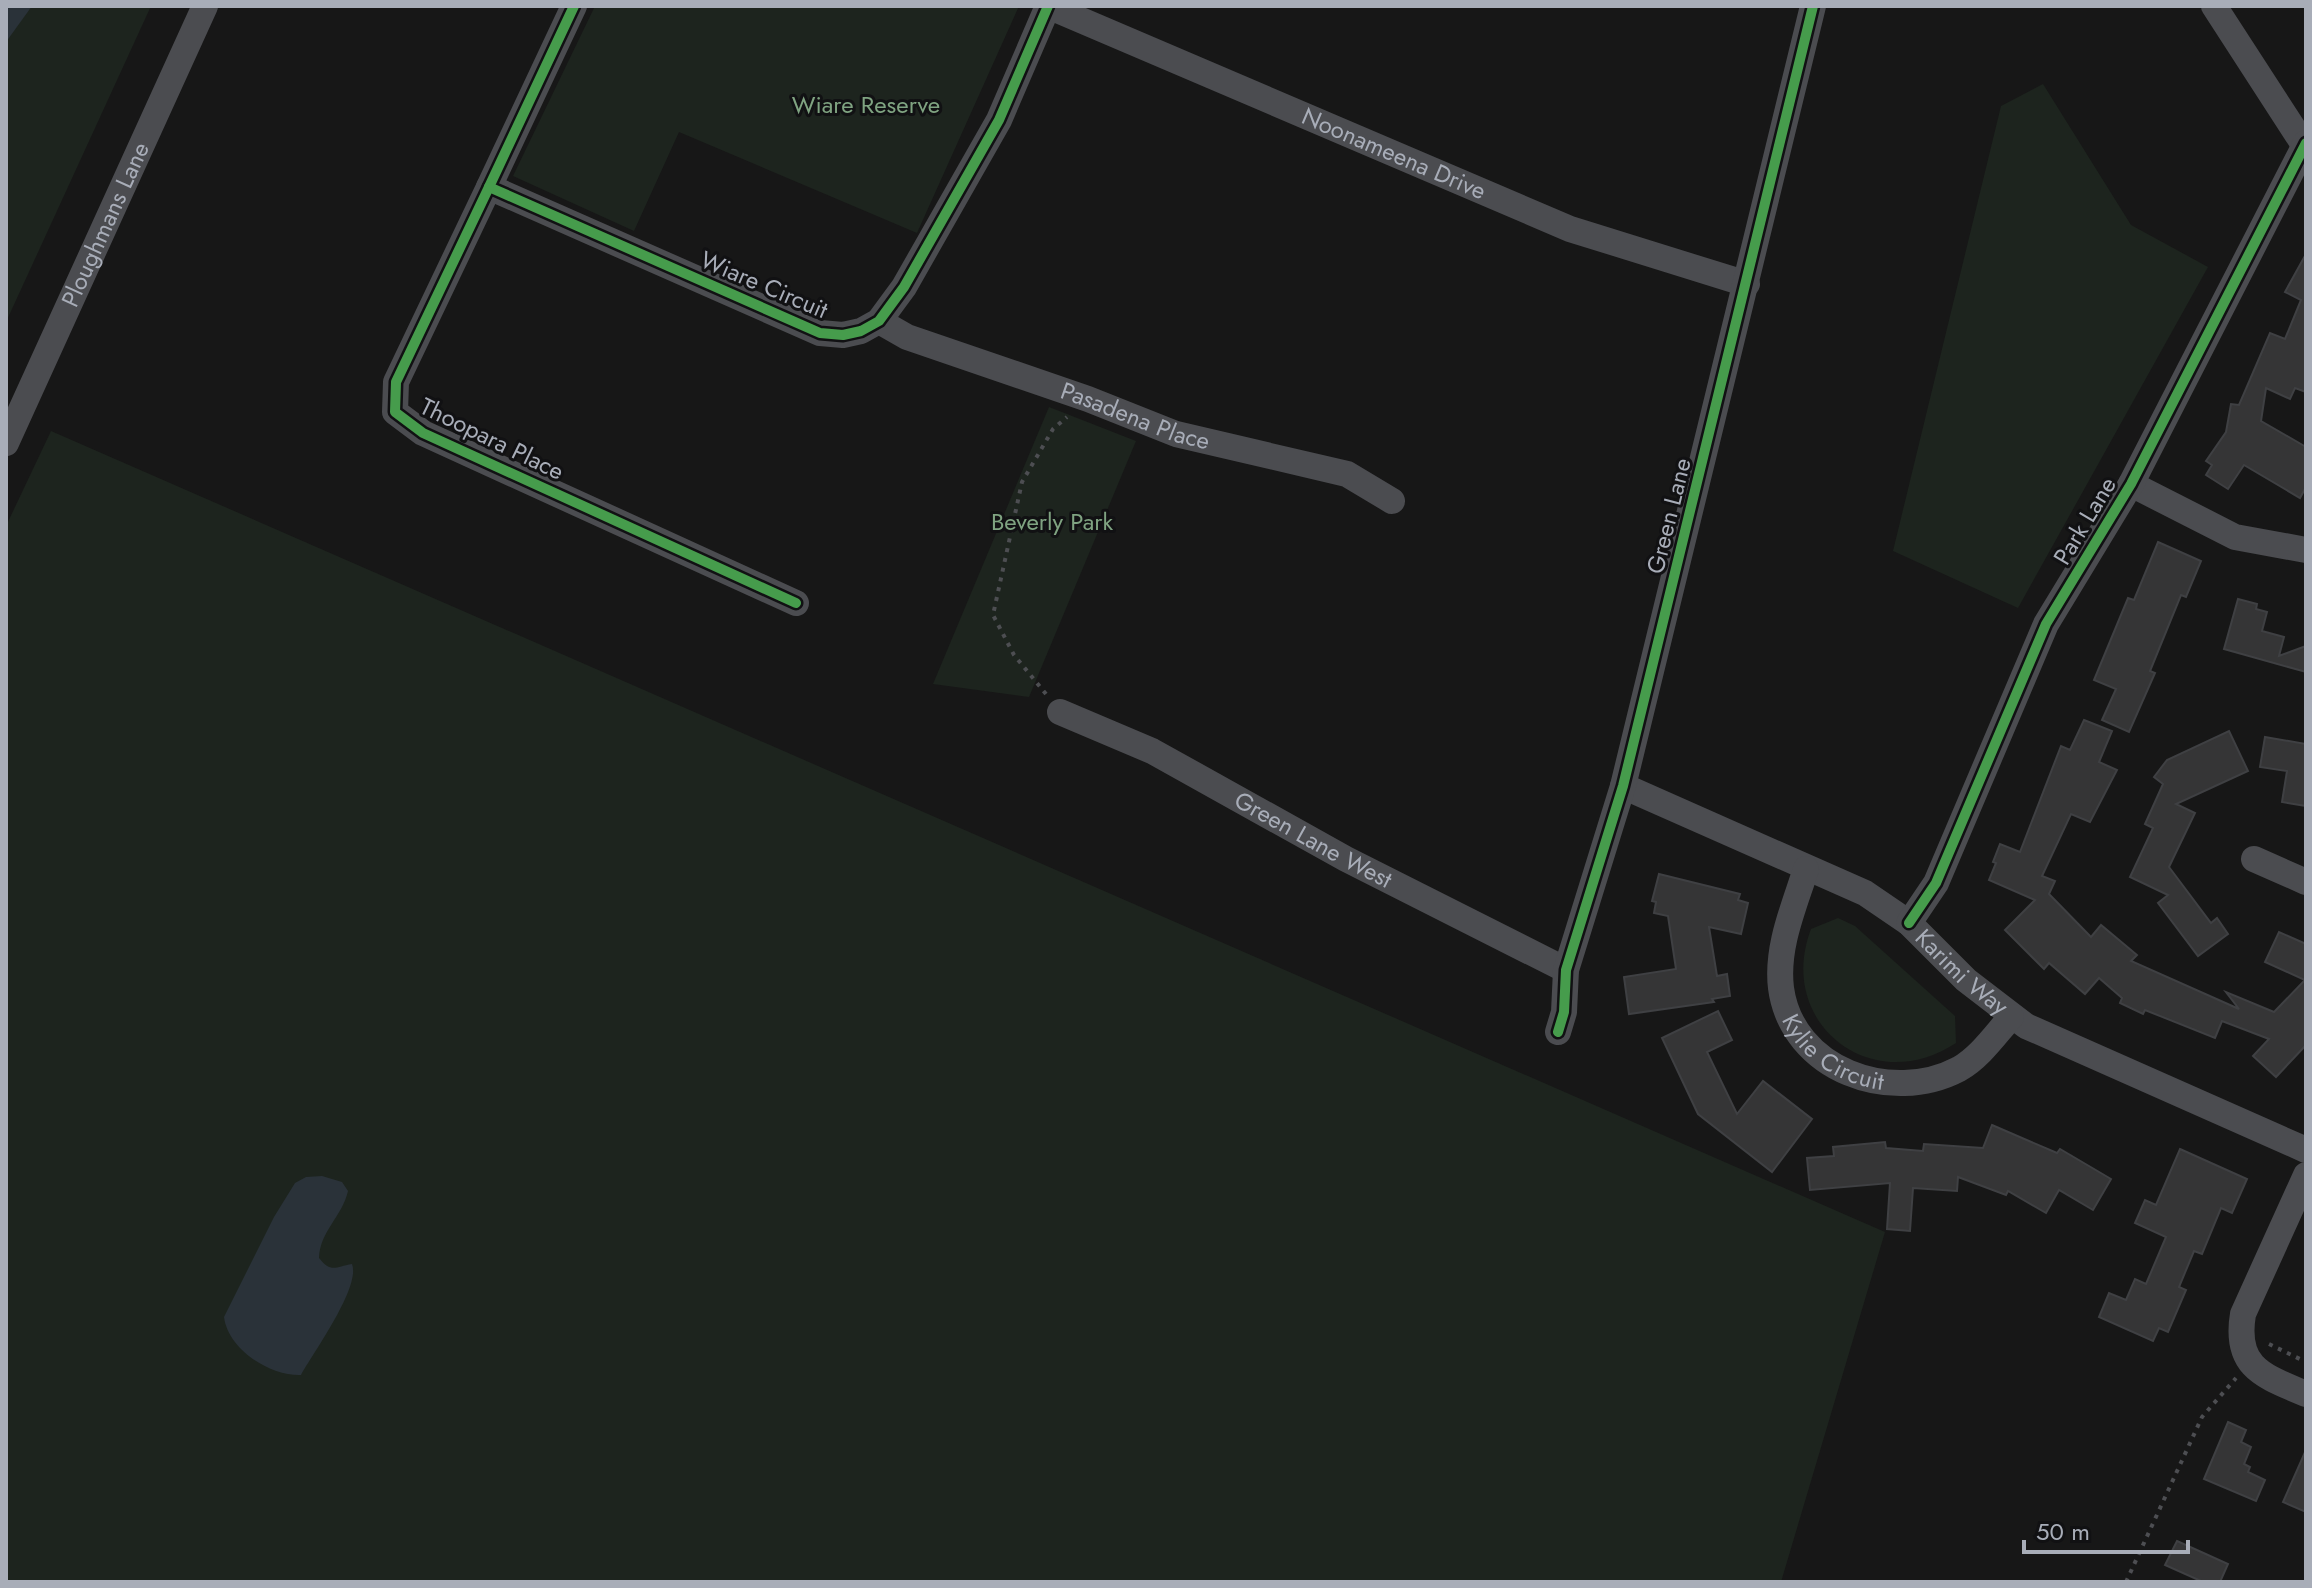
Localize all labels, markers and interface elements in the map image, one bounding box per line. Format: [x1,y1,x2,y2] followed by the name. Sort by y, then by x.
[792,87,940,122] park label: Wiare Reserve
[1296,98,1492,208] street label: Noonameena Drive
[52,136,158,313] street label: Ploughmans Lane
[695,242,834,327] street label: Wiare Circuit
[1056,373,1213,458] street label: Pasadena Place
[414,389,570,489] street label: Thoopara Place
[1637,454,1700,578] street label: Green Lane
[2045,470,2125,571] street label: Park Lane
[991,504,1114,539] park label: Beverly Park
[1228,782,1399,897] street label: Green Lane West
[1907,921,2016,1024] street label: Karimi Way
[1773,1008,1886,1099] street label: Kylie Circuit
[2024,1504,2188,1554] scale bar
[2036,1514,2090,1549] text: 50 m

